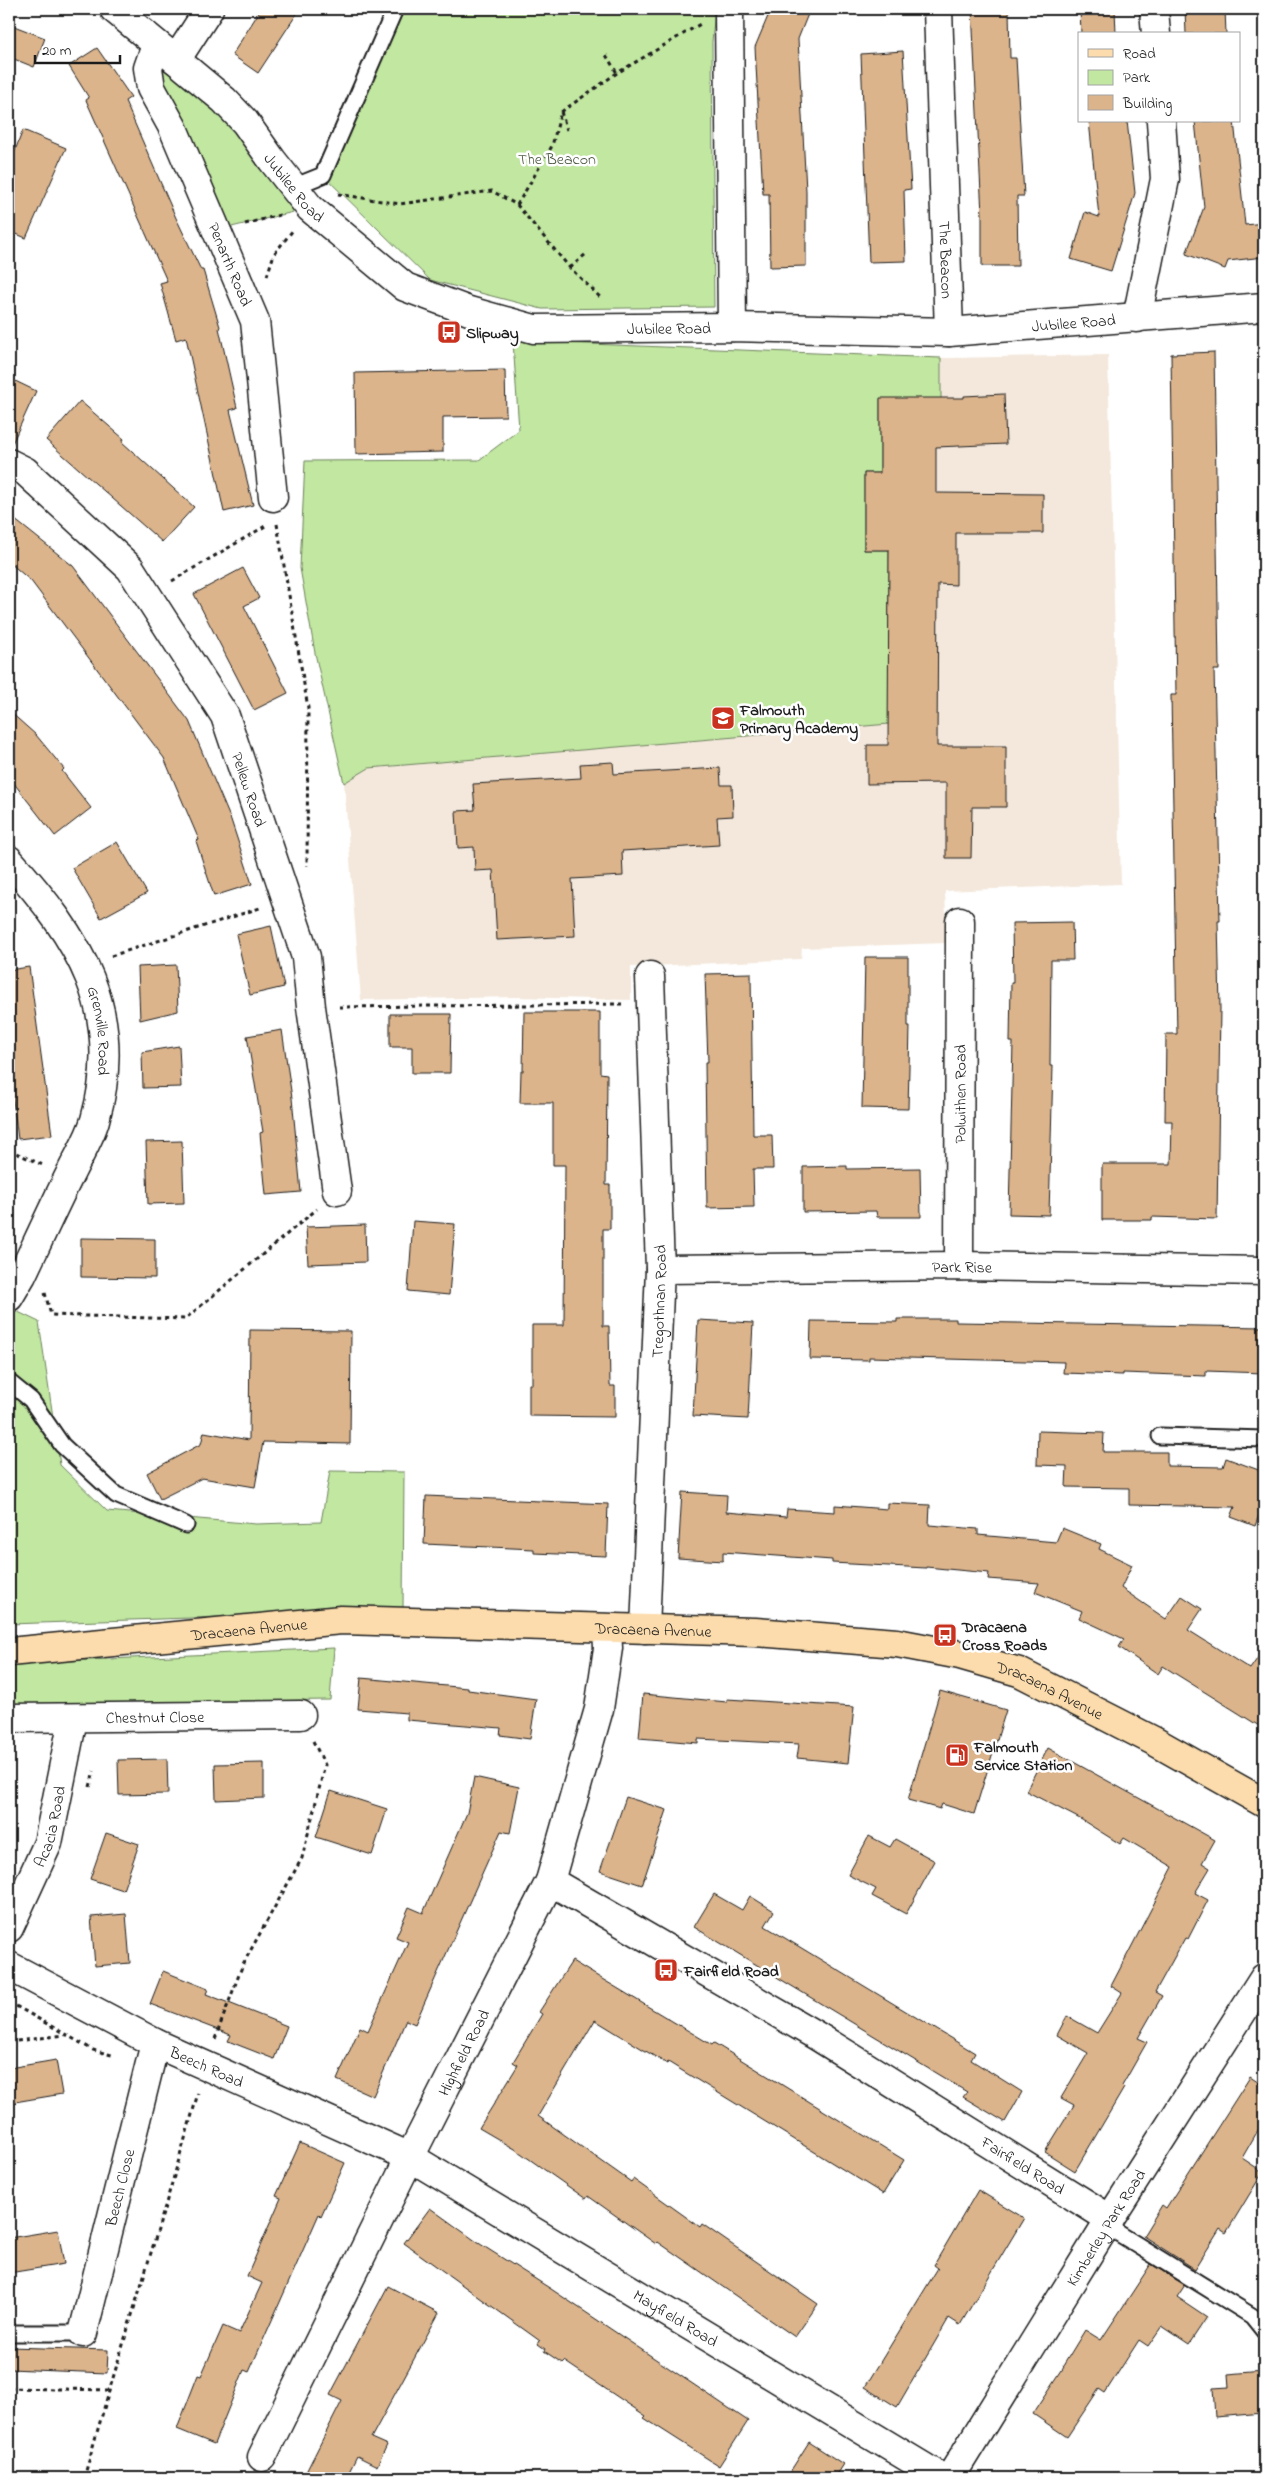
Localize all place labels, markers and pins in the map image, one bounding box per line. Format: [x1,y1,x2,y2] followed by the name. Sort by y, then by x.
[436,319,462,345] bus stop icon: Slipway
[466,322,519,347] place label: Slipway
[739,699,858,742] place label: Falmouth Primary Academy
[710,705,736,731] school or university icon: Falmouth Primary Academy
[961,1616,1047,1658] place label: Dracaena Cross Roads
[932,1622,958,1648] bus stop icon: Dracaena Cross Roads
[973,1736,1073,1778] place label: Falmouth Service Station
[944,1742,970,1768] fuel station icon: Falmouth Service Station
[653,1957,679,1983] bus stop icon: Fairfield Road
[683,1960,779,1984] place label: Fairfield Road

